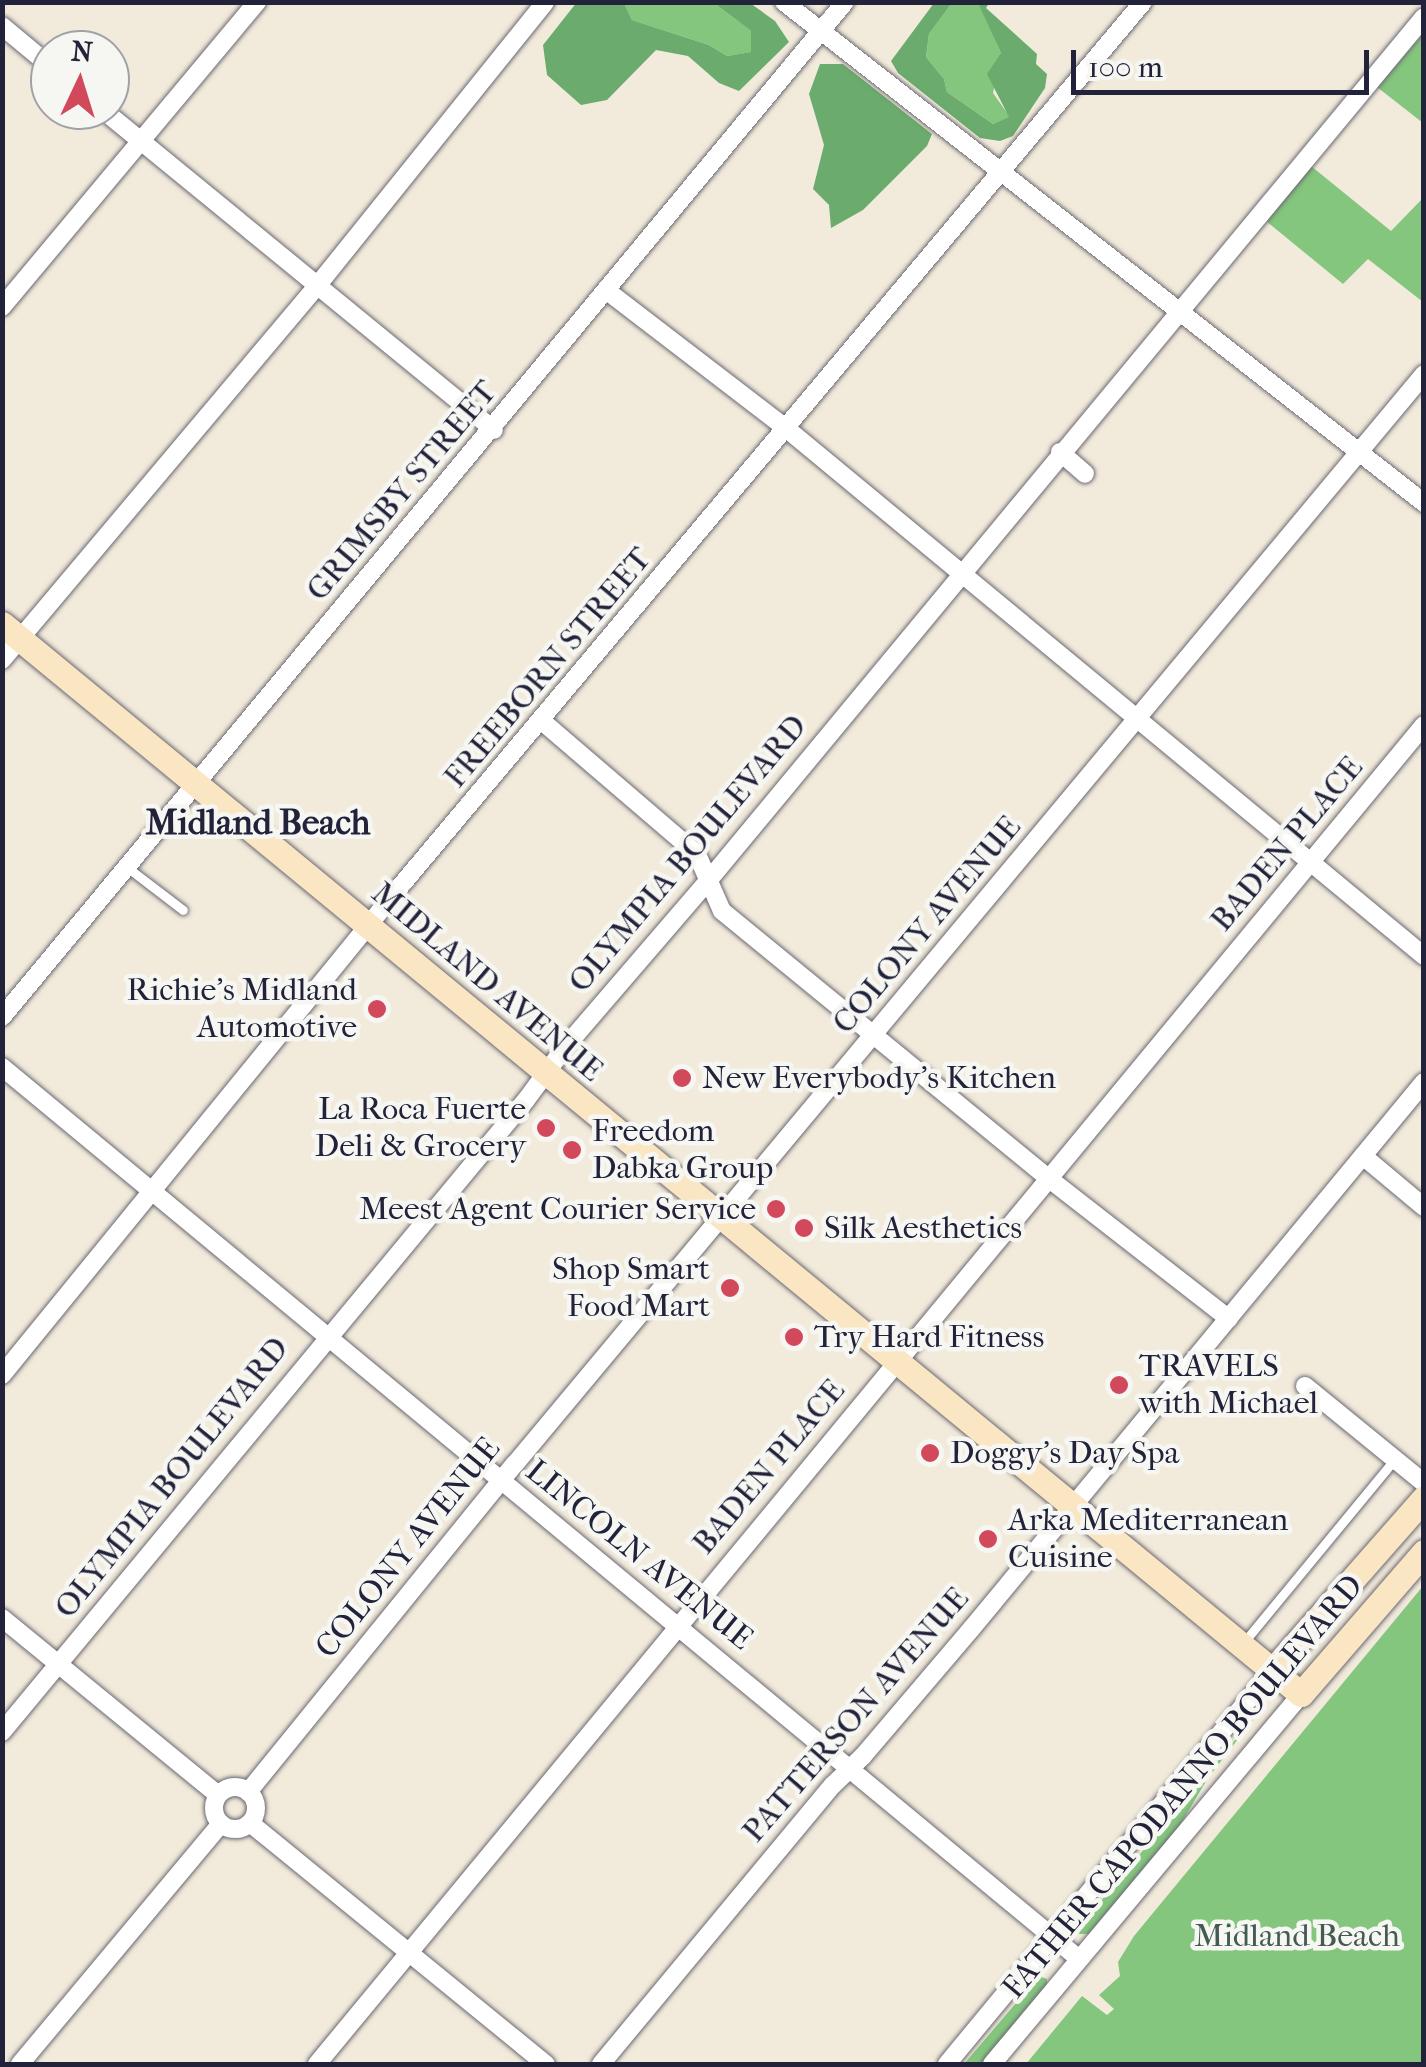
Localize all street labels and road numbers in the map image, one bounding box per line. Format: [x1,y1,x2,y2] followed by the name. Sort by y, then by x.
[299,373,505,609] street label: GRIMSBY STREET
[436,540,660,796] street label: FREEBORN STREET
[561,708,815,1000] street label: OLYMPIA BOULEVARD
[1203,749,1371,939] street label: BADEN PLACE
[825,809,1029,1041] street label: COLONY AVENUE
[364,874,610,1090] street label: MIDLAND AVENUE
[47,1330,297,1626] street label: OLYMPIA BOULEVARD
[685,1372,853,1562] street label: BADEN PLACE
[308,1430,508,1666] street label: COLONY AVENUE
[518,1452,760,1658] street label: LINCOLN AVENUE
[994,1567,1372,2007] street label: FATHER CAPODANNO BOULEVARD
[735,1580,977,1850] street label: PATTERSON AVENUE

